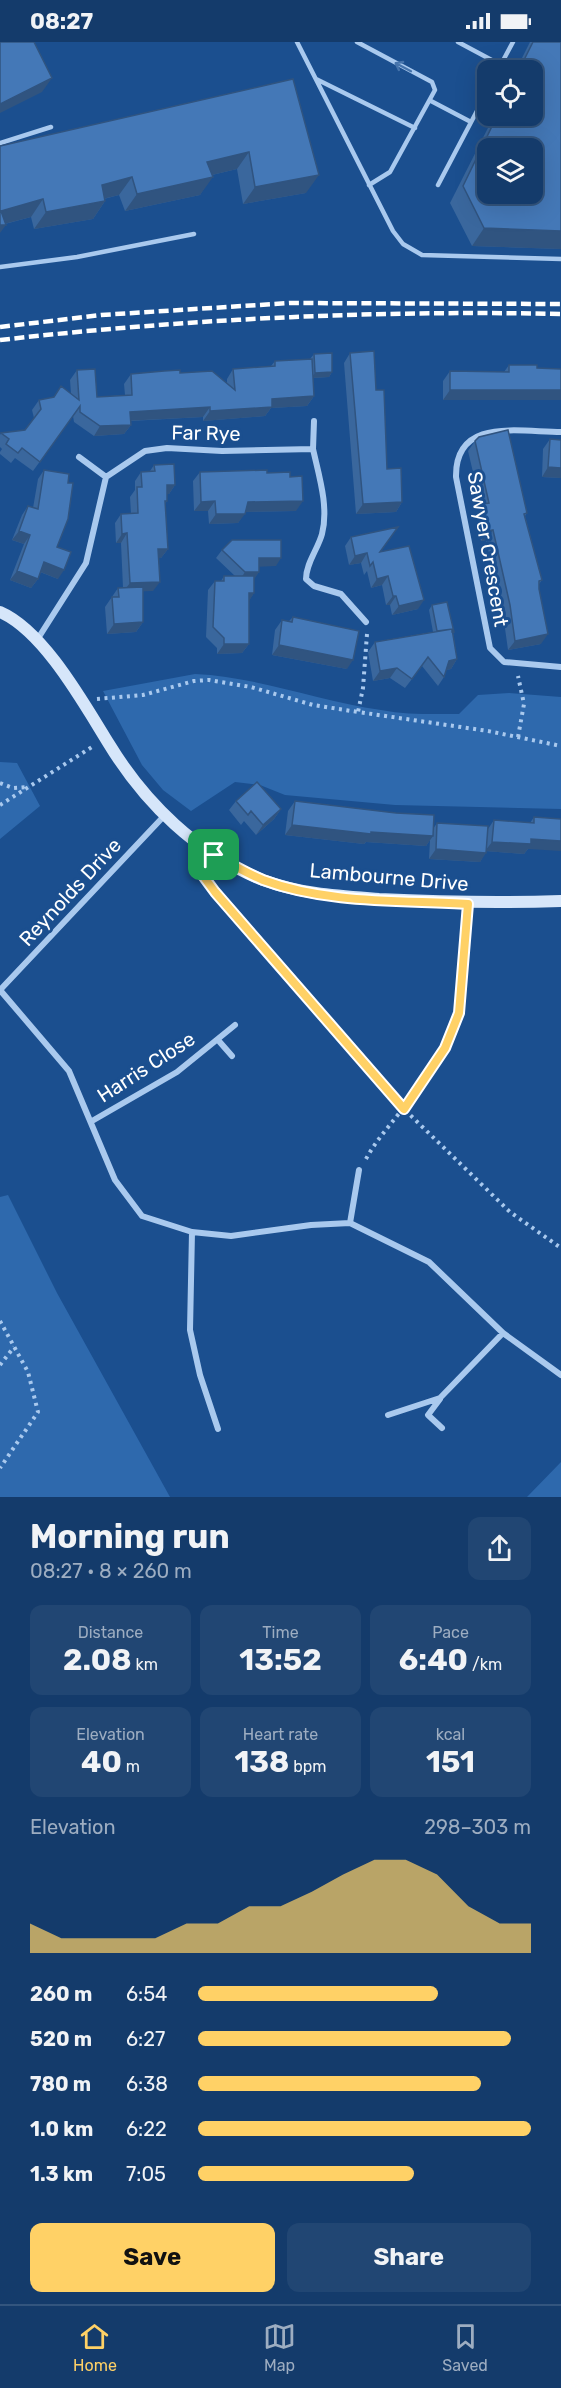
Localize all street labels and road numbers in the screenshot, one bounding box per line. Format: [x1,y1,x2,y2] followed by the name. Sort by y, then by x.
[171,420,241,446] street label: Far Rye
[463,469,514,629] street label: Sawyer Crescent
[14,833,126,951] street label: Reynolds Drive
[309,858,469,896] street label: Lambourne Drive
[93,1027,199,1107] street label: Harris Close

